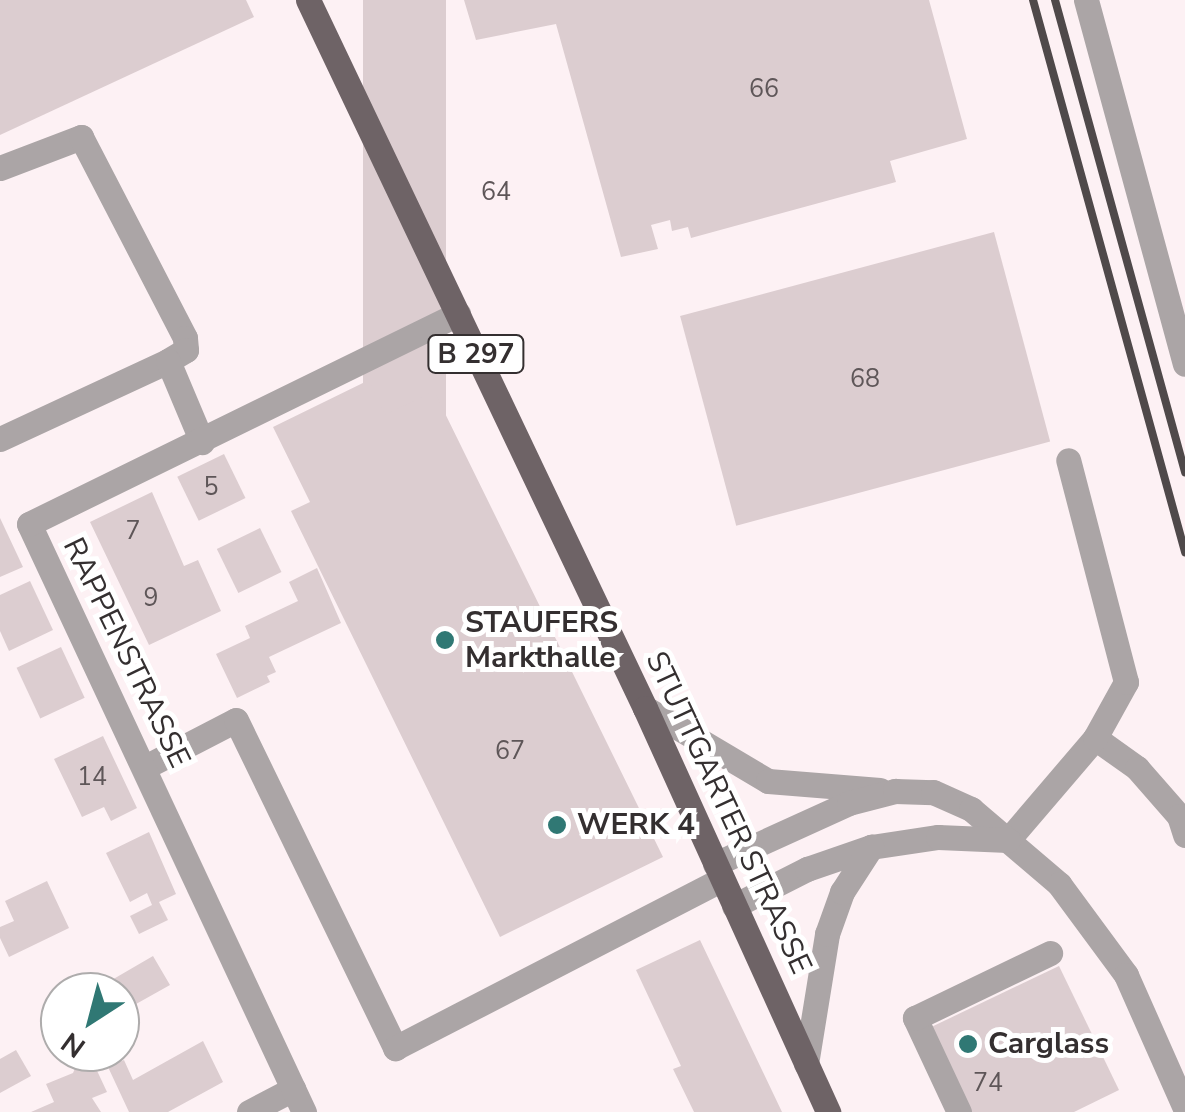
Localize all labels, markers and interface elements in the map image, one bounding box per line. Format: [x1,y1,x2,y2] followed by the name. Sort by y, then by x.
[749,74,779,104] house number: 66
[481,177,511,207] house number: 64
[426,331,526,377] road number: B 297
[850,364,880,394] house number: 68
[204,472,218,502] house number: 5
[126,516,140,546] house number: 7
[55,532,197,774] street label: RAPPENSTRASSE
[144,583,158,613] house number: 9
[465,605,618,676] place label: STAUFERS Markthalle
[434,629,456,651] marker: STAUFERS Markthalle
[637,646,819,980] street label: STUTTGARTER STRASSE
[495,736,525,766] house number: 67
[77,762,107,792] house number: 14
[577,807,695,843] place label: WERK 4
[546,814,568,836] marker: WERK 4
[40,972,140,1072] north arrow
[54,1023,93,1066] text: N
[988,1026,1109,1062] place label: Carglass
[957,1033,979,1055] marker: Carglass
[973,1068,1003,1098] house number: 74

